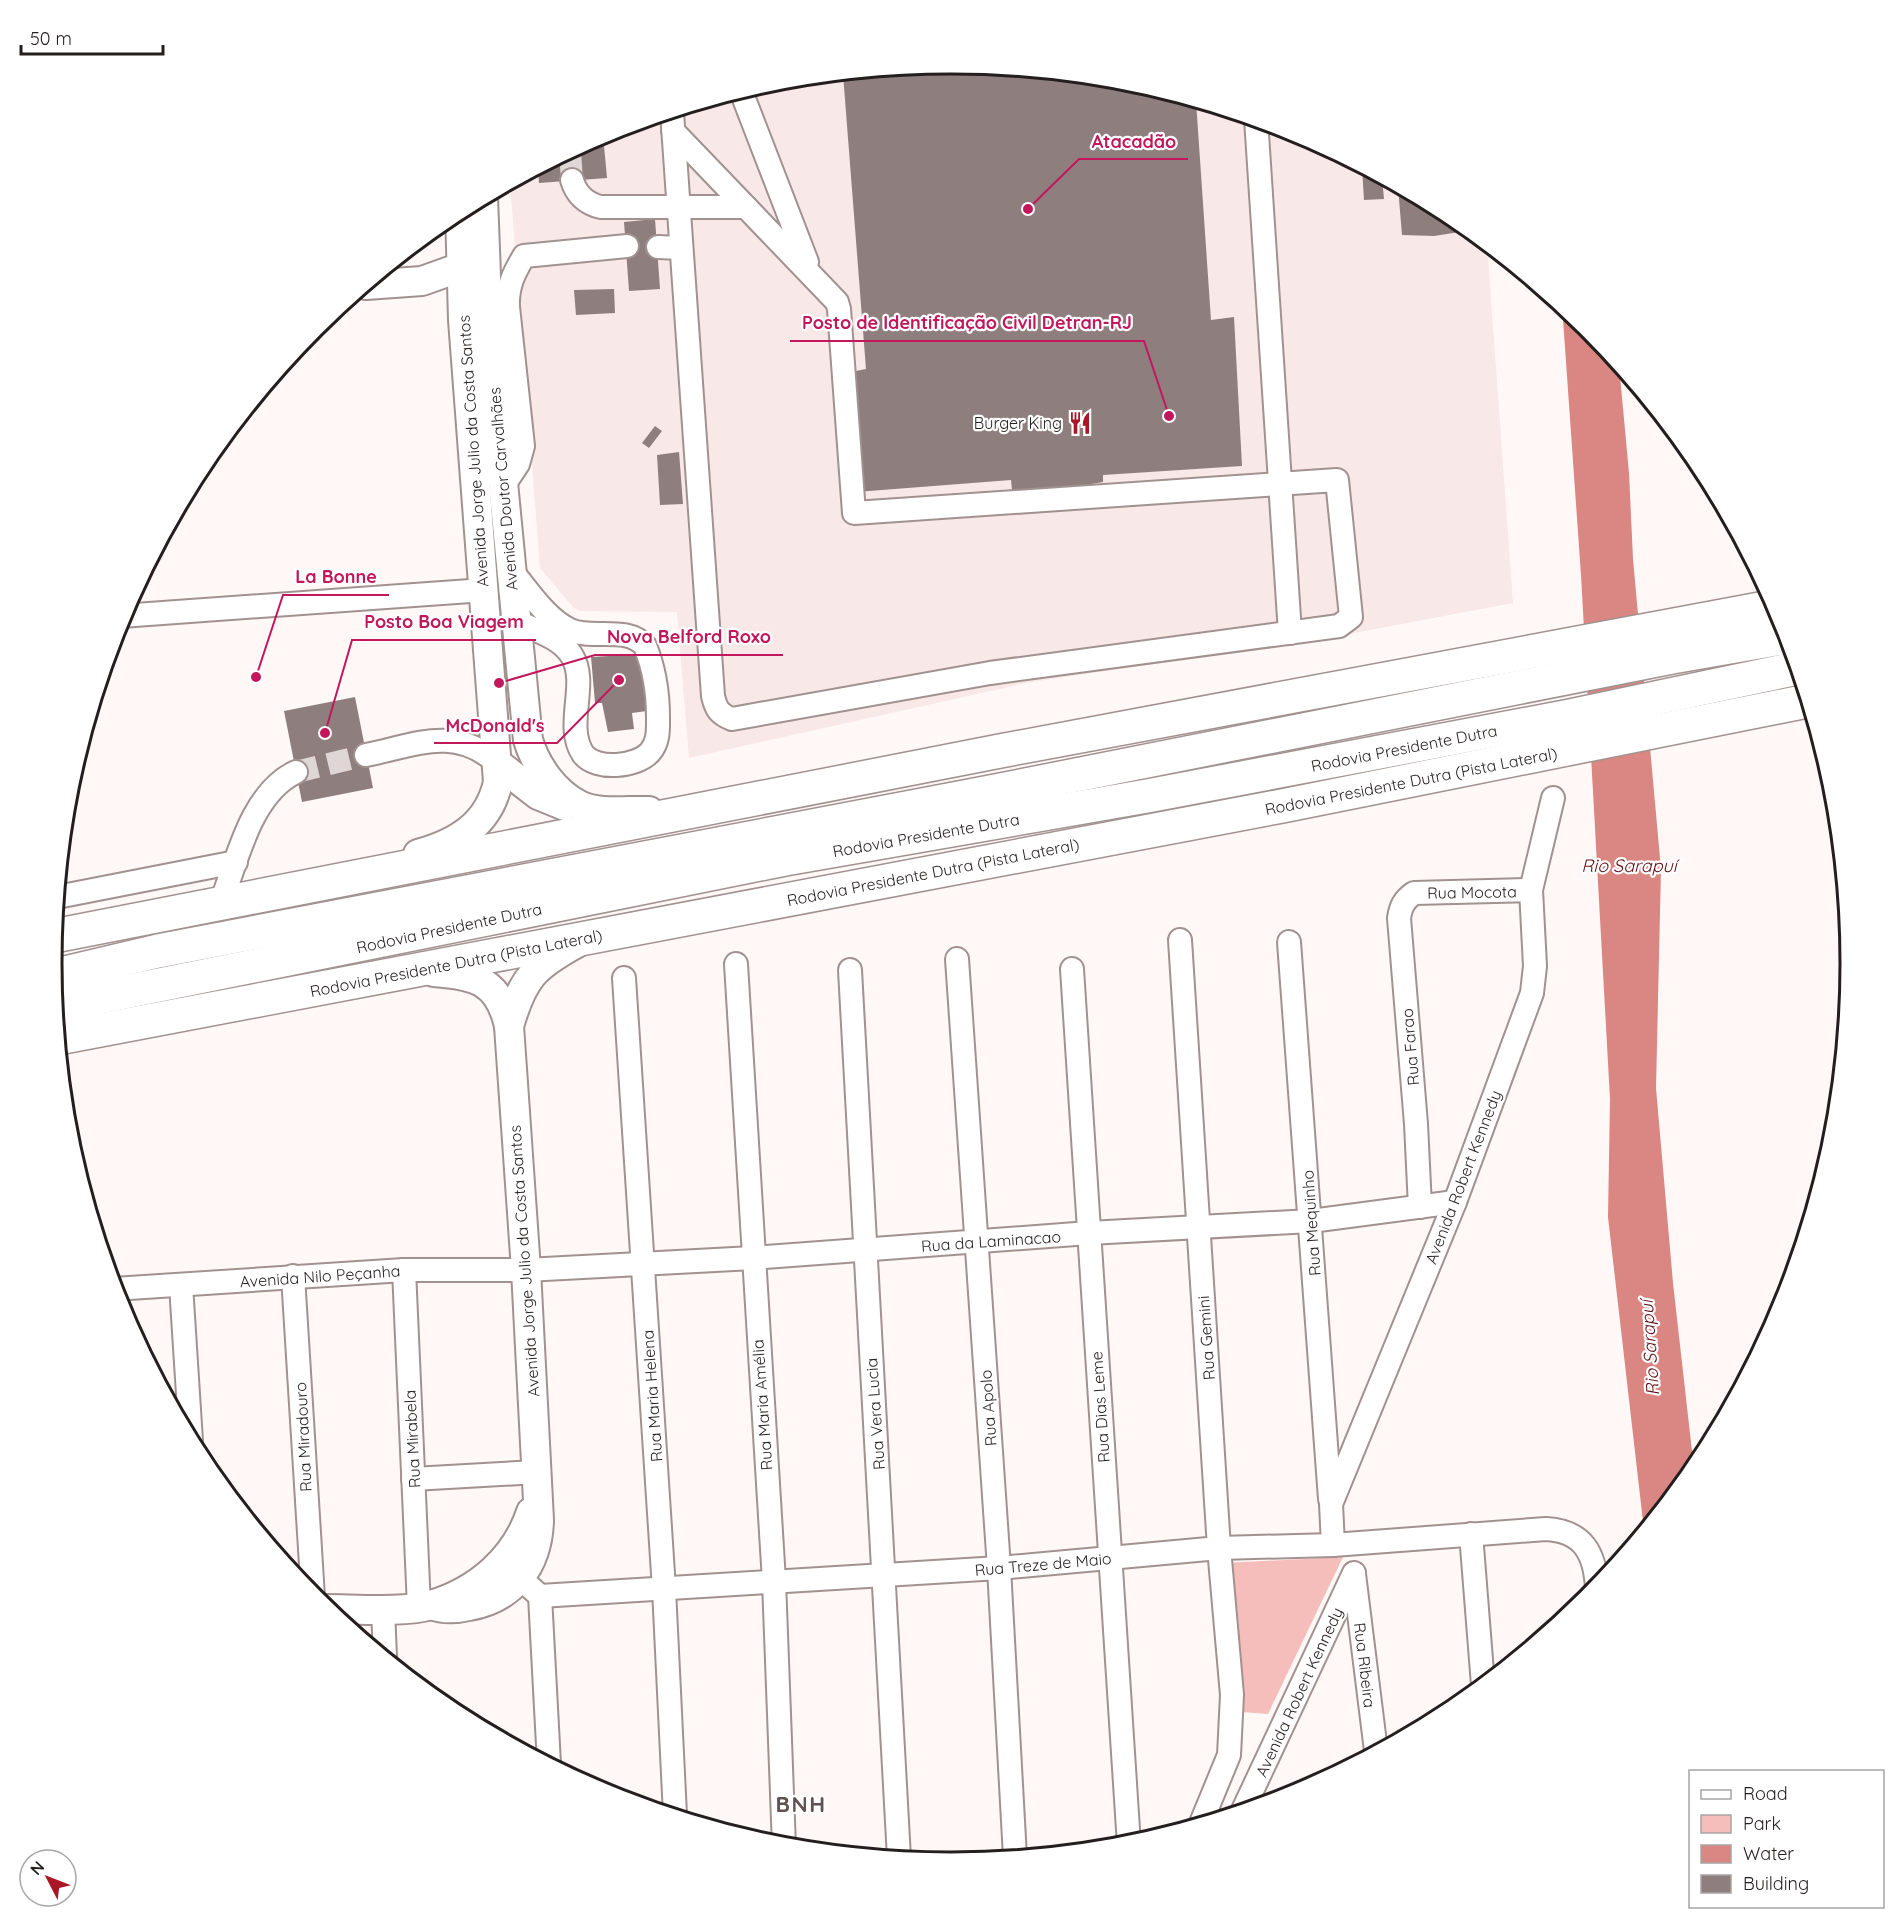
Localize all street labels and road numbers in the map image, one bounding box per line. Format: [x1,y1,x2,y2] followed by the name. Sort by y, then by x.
[454,314,492,588] street label: Avenida Jorge Julio da Costa Santos
[484,387,522,591] street label: Avenida Doutor Carvalhães
[1309,720,1499,776] street label: Rodovia Presidente Dutra
[1263,743,1559,819] street label: Rodovia Presidente Dutra (Pista Lateral)
[831,809,1021,861] street label: Rodovia Presidente Dutra
[785,834,1081,910] street label: Rodovia Presidente Dutra (Pista Lateral)
[1427,881,1517,903] street label: Rua Mocota
[354,899,544,957] street label: Rodovia Presidente Dutra
[308,925,604,1001] street label: Rodovia Presidente Dutra (Pista Lateral)
[1397,1008,1423,1086] street label: Rua Farao
[1421,1087,1505,1267] street label: Avenida Robert Kennedy
[505,1124,543,1398] street label: Avenida Jorge Julio da Costa Santos
[1297,1169,1325,1277] street label: Rua Mequinho
[920,1226,1062,1256] street label: Rua da Laminacao
[239,1260,401,1292] street label: Avenida Nilo Peçanha
[1193,1295,1219,1381] street label: Rua Gemini
[637,1329,667,1463] street label: Rua Maria Helena
[747,1339,777,1471] street label: Rua Maria Amélia
[1086,1351,1114,1463] street label: Rua Dias Leme
[861,1357,889,1471] street label: Rua Vera Lucia
[975,1369,1001,1447] street label: Rua Apolo
[290,1382,316,1492] street label: Rua Miradouro
[399,1389,425,1489] street label: Rua Mirabela
[974,1548,1112,1580] street label: Rua Treze de Maio
[1251,1604,1347,1780] street label: Avenida Robert Kennedy
[1350,1621,1380,1709] street label: Rua Ribeira

